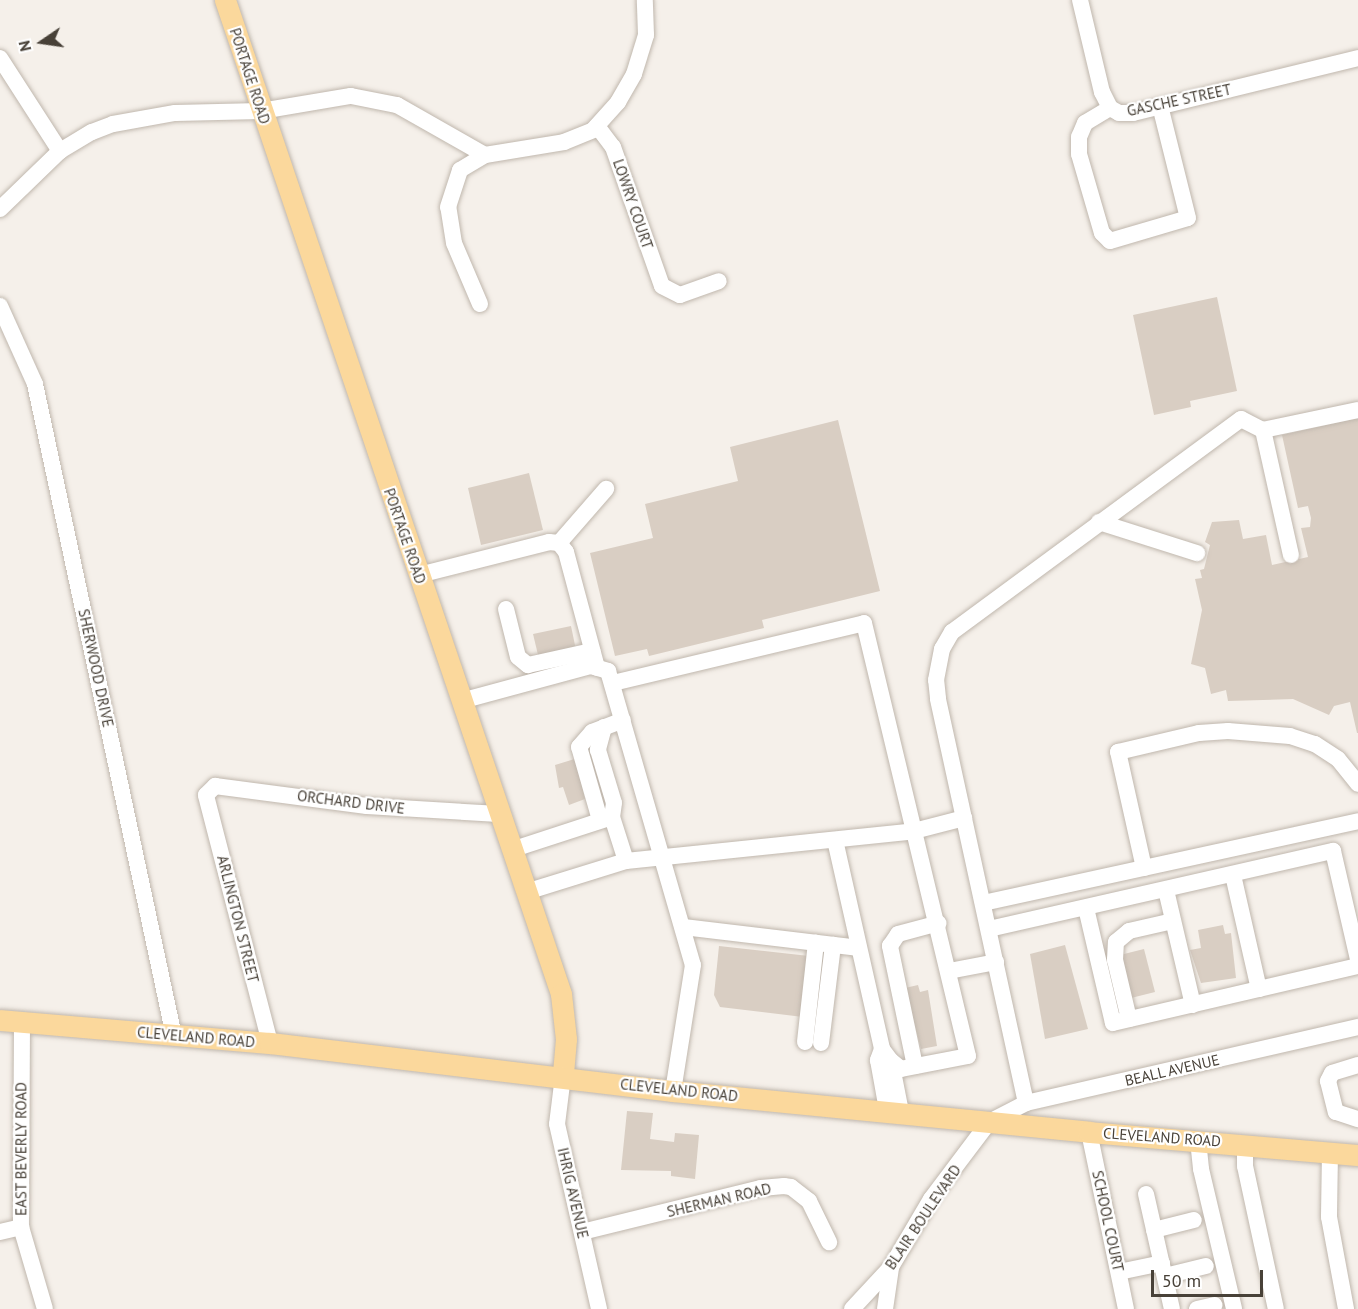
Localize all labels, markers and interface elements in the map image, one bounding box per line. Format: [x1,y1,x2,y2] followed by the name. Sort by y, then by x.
[12,12,72,72] north arrow
[226,26,274,126] street label: PORTAGE ROAD
[14,39,35,53] text: N
[1125,80,1233,120] street label: GASCHE STREET
[609,157,657,251] street label: LOWRY COURT
[380,486,430,586] street label: PORTAGE ROAD
[75,607,117,729] street label: SHERWOOD DRIVE
[296,786,406,818] street label: ORCHARD DRIVE
[213,853,263,985] street label: ARLINGTON STREET
[136,1023,256,1051] street label: CLEVELAND ROAD
[1122,1050,1222,1090] street label: BEALL AVENUE
[619,1075,739,1105] street label: CLEVELAND ROAD
[12,1082,30,1216] street label: EAST BEVERLY ROAD
[1102,1124,1222,1150] street label: CLEVELAND ROAD
[554,1145,592,1241] street label: IHRIG AVENUE
[881,1161,965,1273] street label: BLAIR BOULEVARD
[1088,1169,1128,1273] street label: SCHOOL COURT
[665,1179,773,1221] street label: SHERMAN ROAD
[1154,1258,1266,1296] scale bar
[1162,1269,1201,1292] text: 50 m

